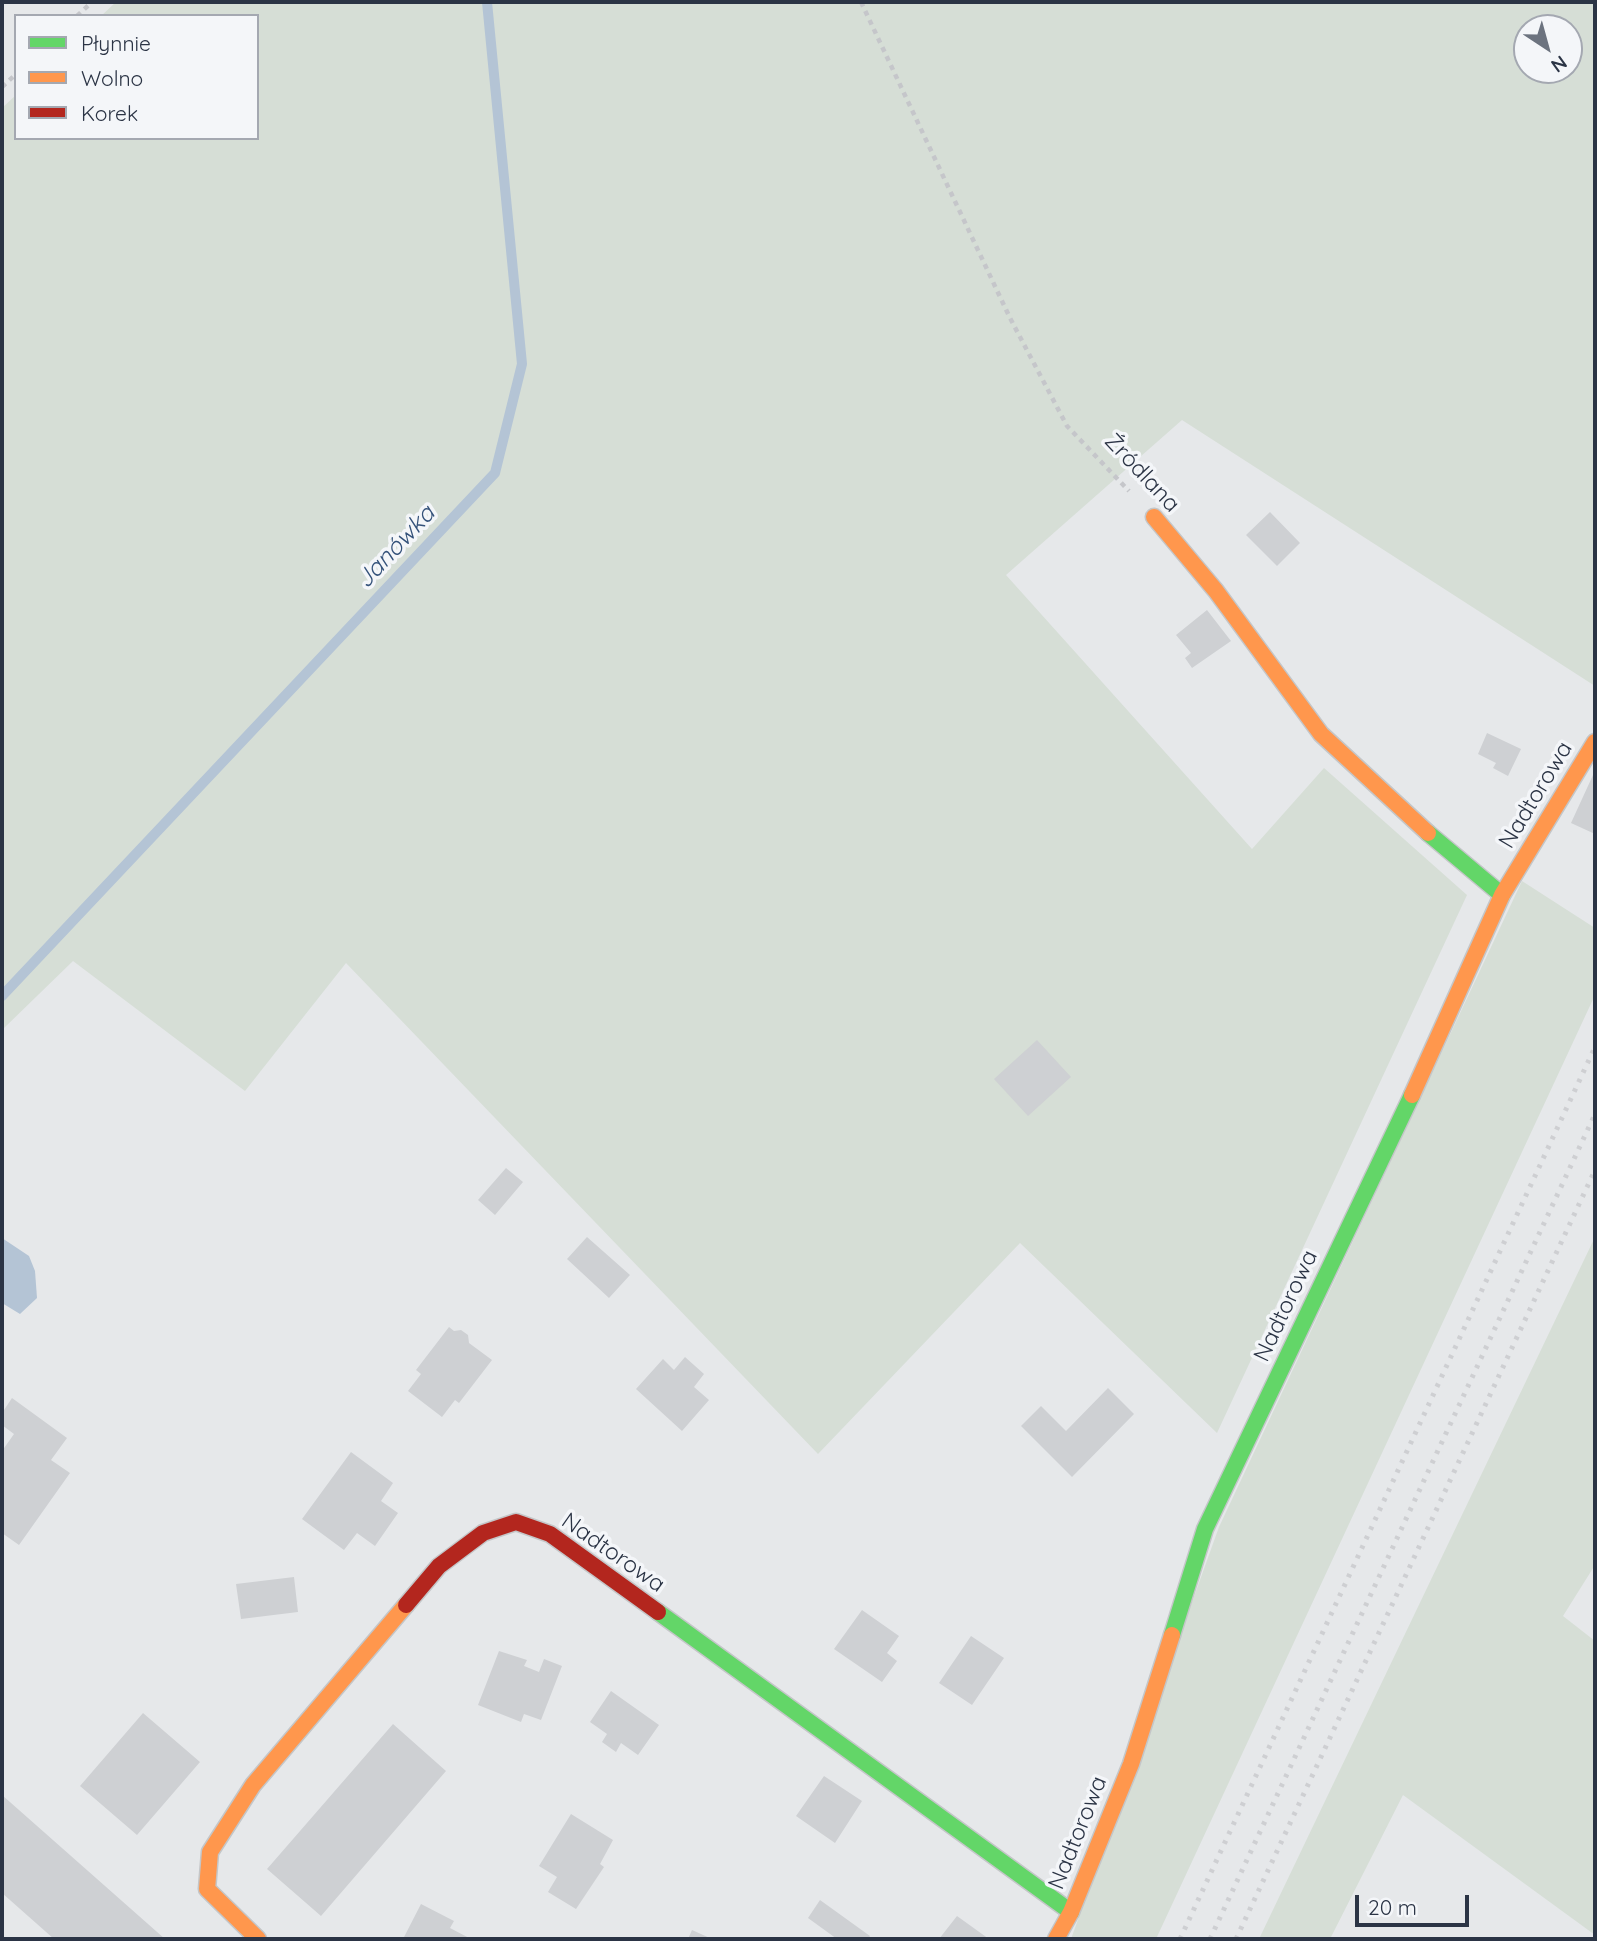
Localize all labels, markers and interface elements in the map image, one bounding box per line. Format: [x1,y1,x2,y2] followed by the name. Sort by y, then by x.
[14,14,259,140] legend
[1513,14,1583,84] north arrow
[81,30,151,56] text: Płynnie
[1546,51,1572,78] text: N
[81,65,143,91] text: Wolno
[81,100,138,126] text: Korek
[1099,428,1185,518] street label: Źródlana
[351,500,441,594] water label: Janówka
[1493,737,1579,853] street label: Nadtorowa
[1248,1246,1324,1366] street label: Nadtorowa
[556,1507,670,1599] street label: Nadtorowa
[1043,1772,1113,1894] street label: Nadtorowa
[1359,1882,1473,1926] scale bar
[1368,1894,1417,1920] text: 20 m

